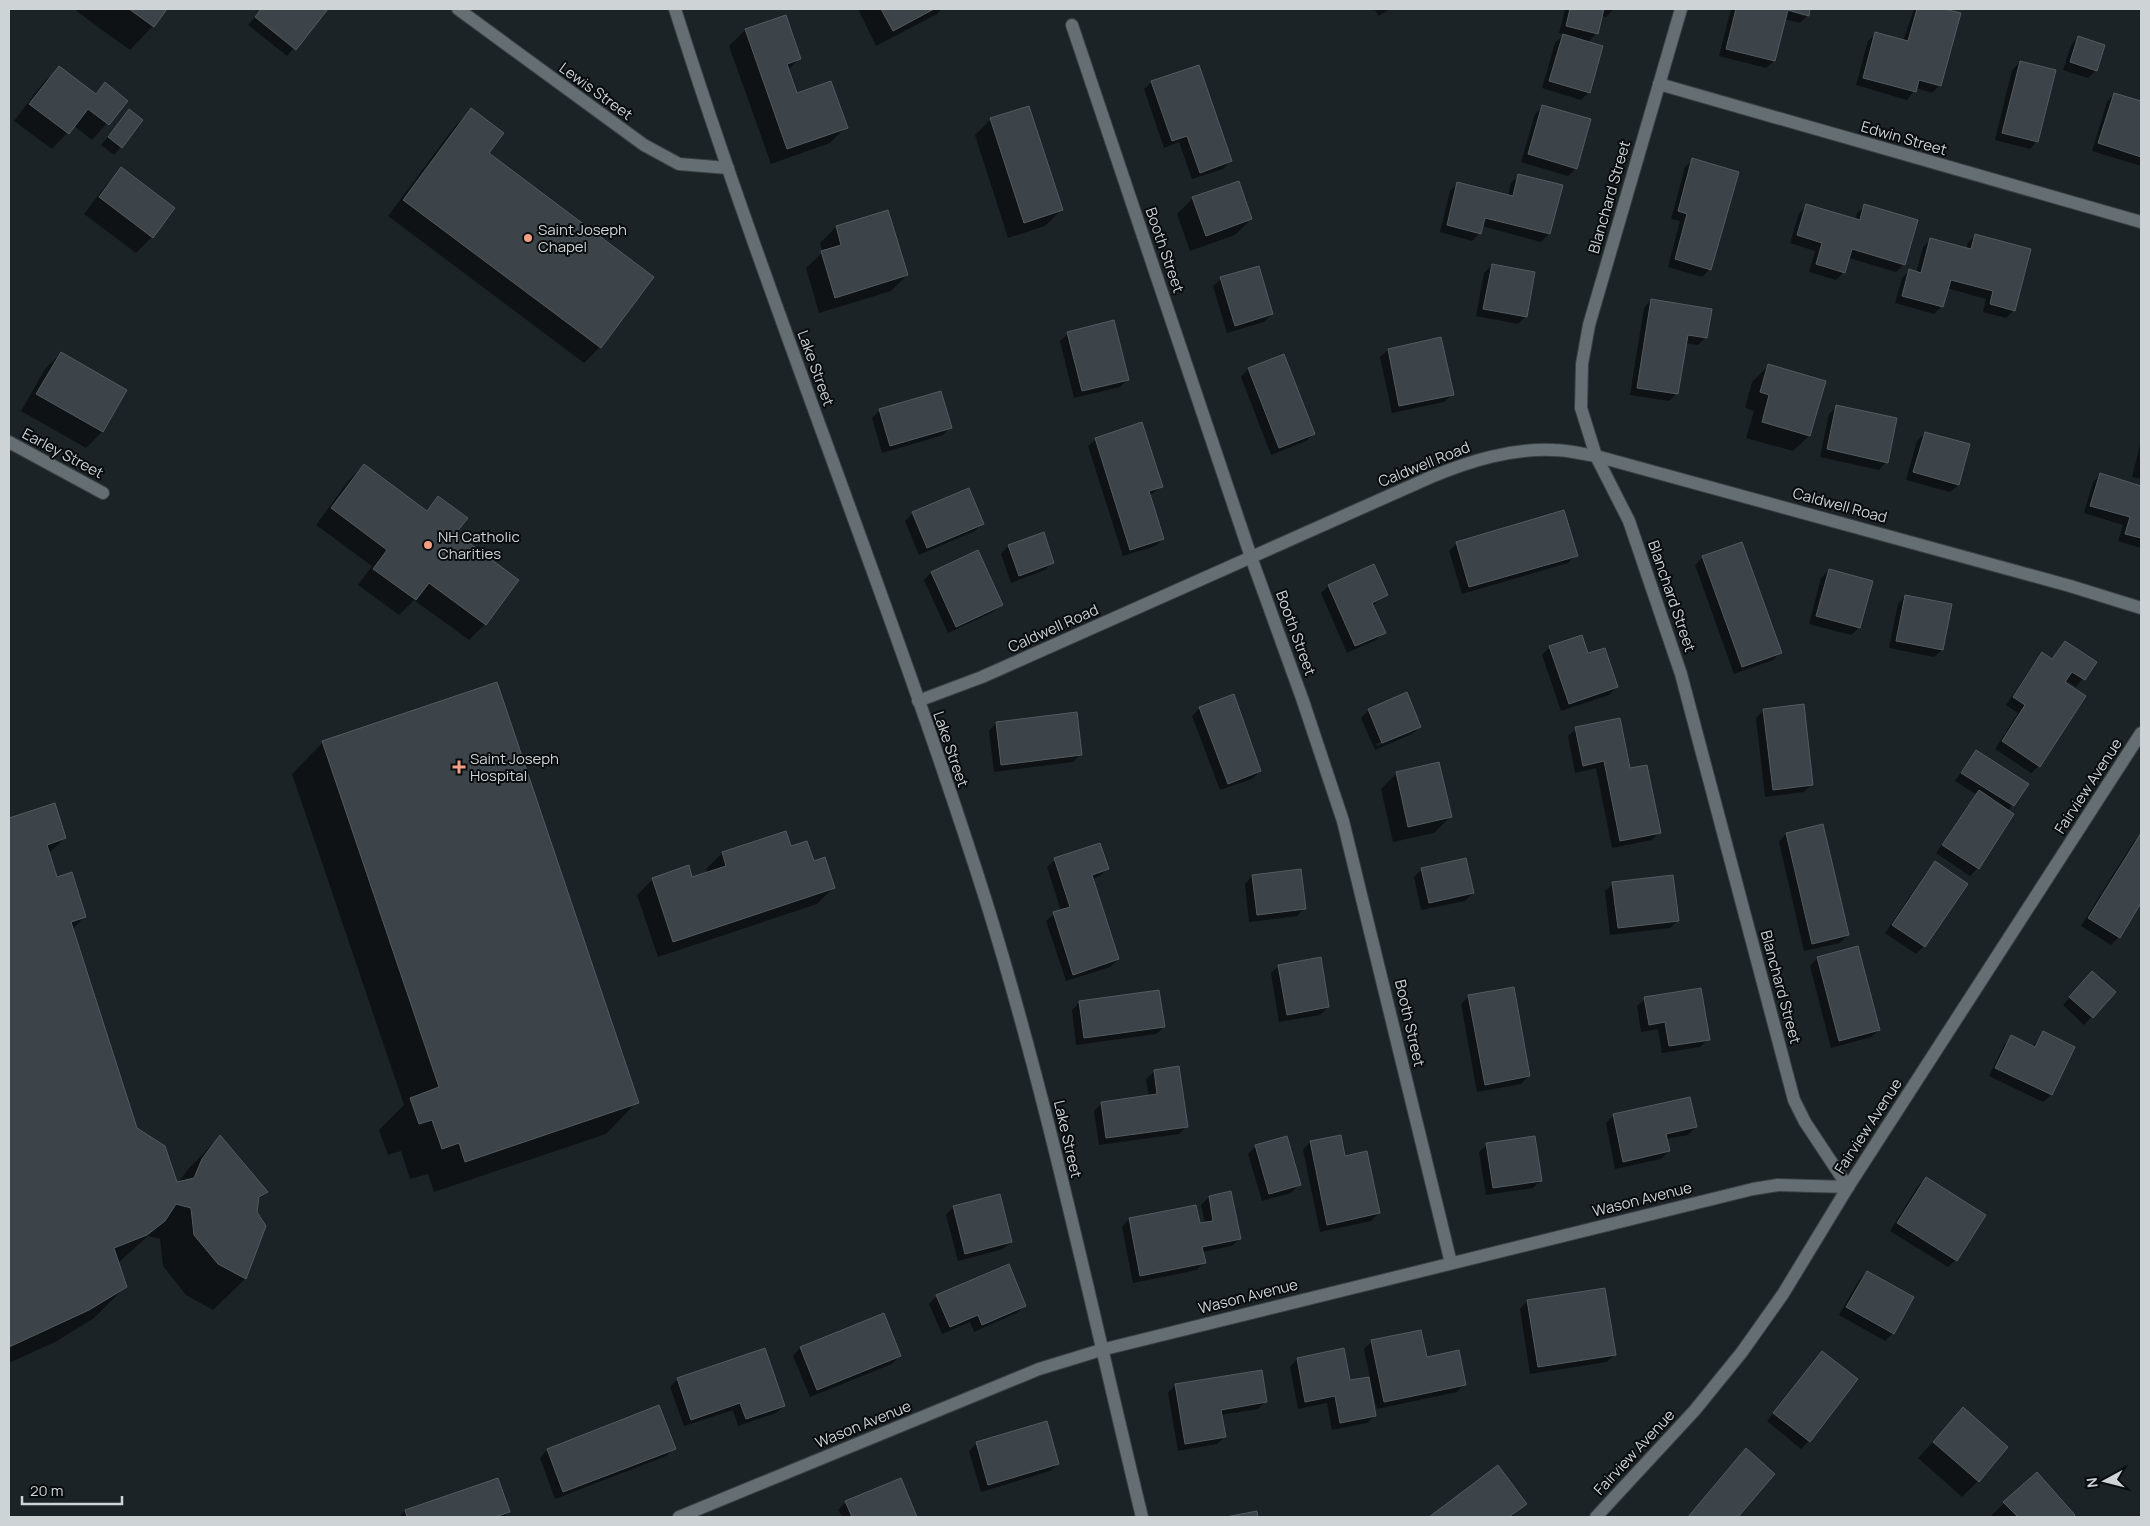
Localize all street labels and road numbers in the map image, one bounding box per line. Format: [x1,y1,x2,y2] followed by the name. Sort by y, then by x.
[555,57,637,125] street label: Lewis Street
[1859,116,1949,160] street label: Edwin Street
[1583,138,1635,256] street label: Blanchard Street
[1141,205,1189,295] street label: Booth Street
[793,327,839,409] street label: Lake Street
[19,423,107,483] street label: Earley Street
[1375,436,1473,492] street label: Caldwell Road
[1790,482,1890,528] street label: Caldwell Road
[1643,537,1701,655] street label: Blanchard Street
[1271,588,1321,678] street label: Booth Street
[1004,599,1102,657] street label: Caldwell Road
[928,708,974,790] street label: Lake Street
[2049,734,2127,838] street label: Fairview Avenue
[1756,928,1806,1046] street label: Blanchard Street
[1390,977,1430,1069] street label: Booth Street
[1829,1074,1907,1178] street label: Fairview Avenue
[1049,1098,1087,1180] street label: Lake Street
[1590,1176,1694,1221] street label: Wason Avenue
[1196,1273,1300,1318] street label: Wason Avenue
[812,1395,914,1453] street label: Wason Avenue
[1589,1404,1679,1499] street label: Fairview Avenue

